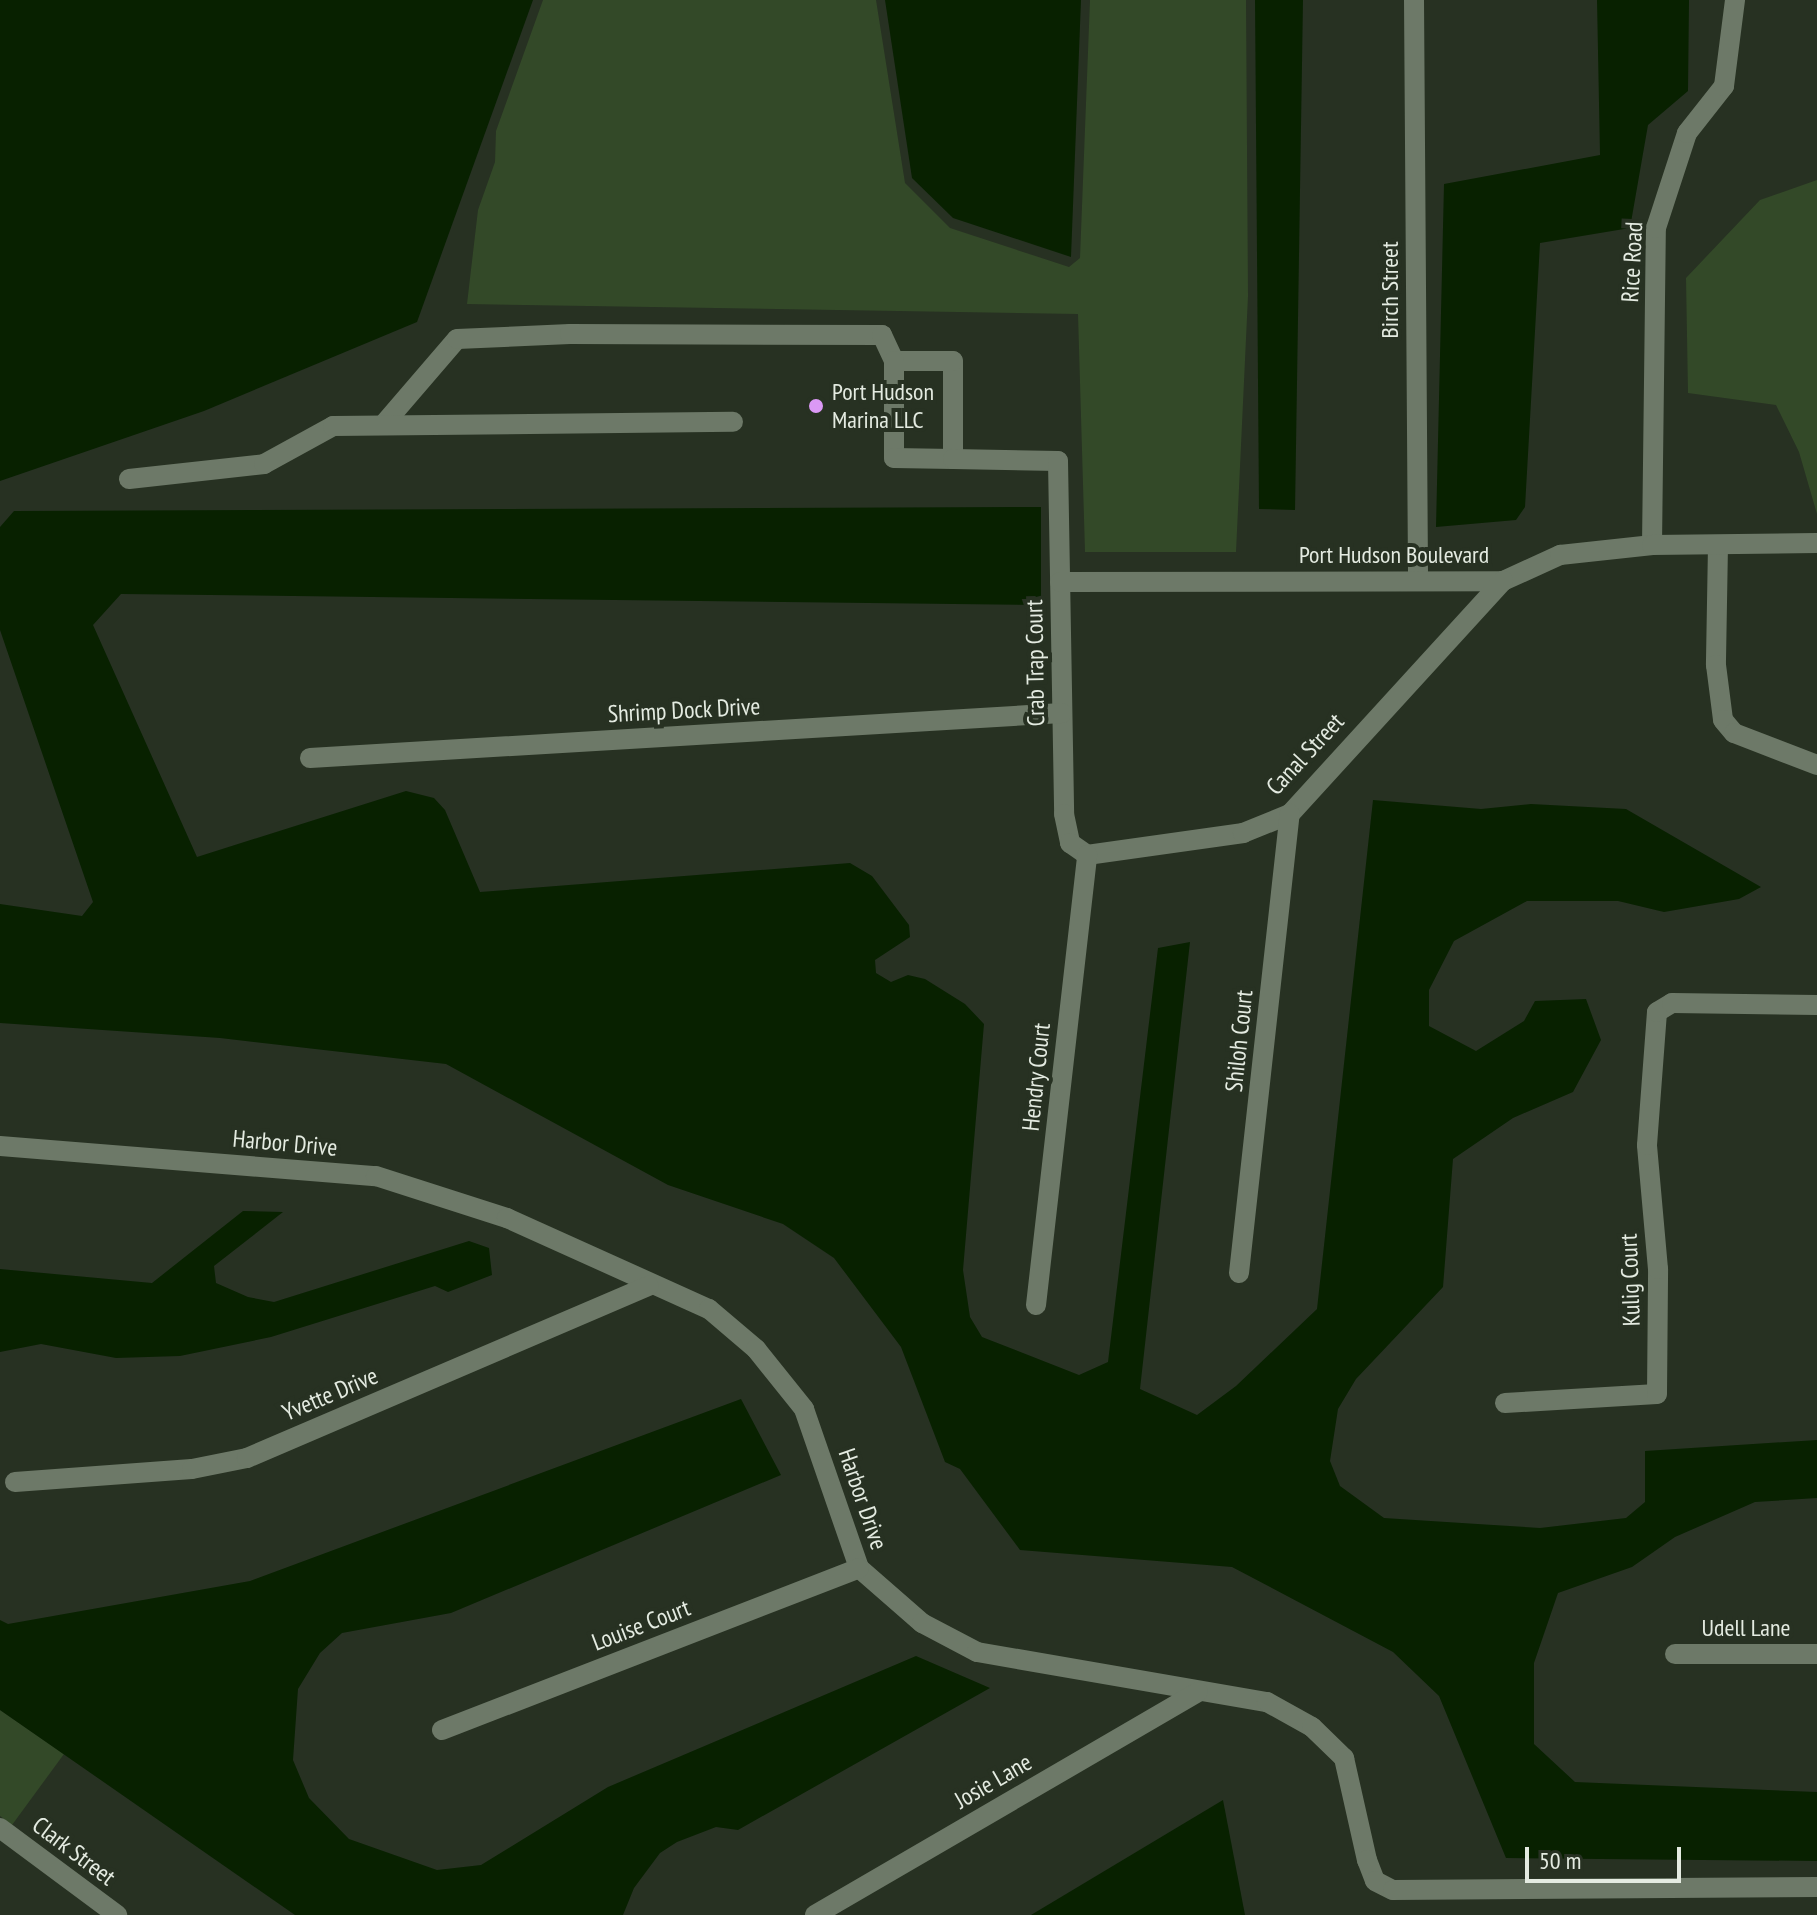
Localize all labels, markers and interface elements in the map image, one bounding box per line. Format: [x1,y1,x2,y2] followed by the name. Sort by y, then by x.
[1616,221,1648,303] street label: Rice Road
[1376,242,1404,338] street label: Birch Street
[832,378,934,434] place label: Port Hudson Marina LLC
[807,397,825,415] marker: Port Hudson Marina LLC
[1299,541,1489,569] street label: Port Hudson Boulevard
[1019,599,1051,727] street label: Crab Trap Court
[607,692,761,728] street label: Shrimp Dock Drive
[1260,707,1350,801] street label: Canal Street
[1219,989,1259,1093] street label: Shiloh Court
[1016,1021,1056,1133] street label: Hendry Court
[231,1124,339,1162] street label: Harbor Drive
[1614,1233,1646,1327] street label: Kulig Court
[278,1361,382,1427] street label: Yvette Drive
[832,1445,894,1553] street label: Harbor Drive
[588,1593,694,1657] street label: Louise Court
[1702,1614,1790,1642] street label: Udell Lane
[949,1747,1037,1815] street label: Josie Lane
[27,1810,121,1892] street label: Clark Street
[1529,1831,1685,1881] scale bar
[1539,1845,1581,1876] text: 50 m

